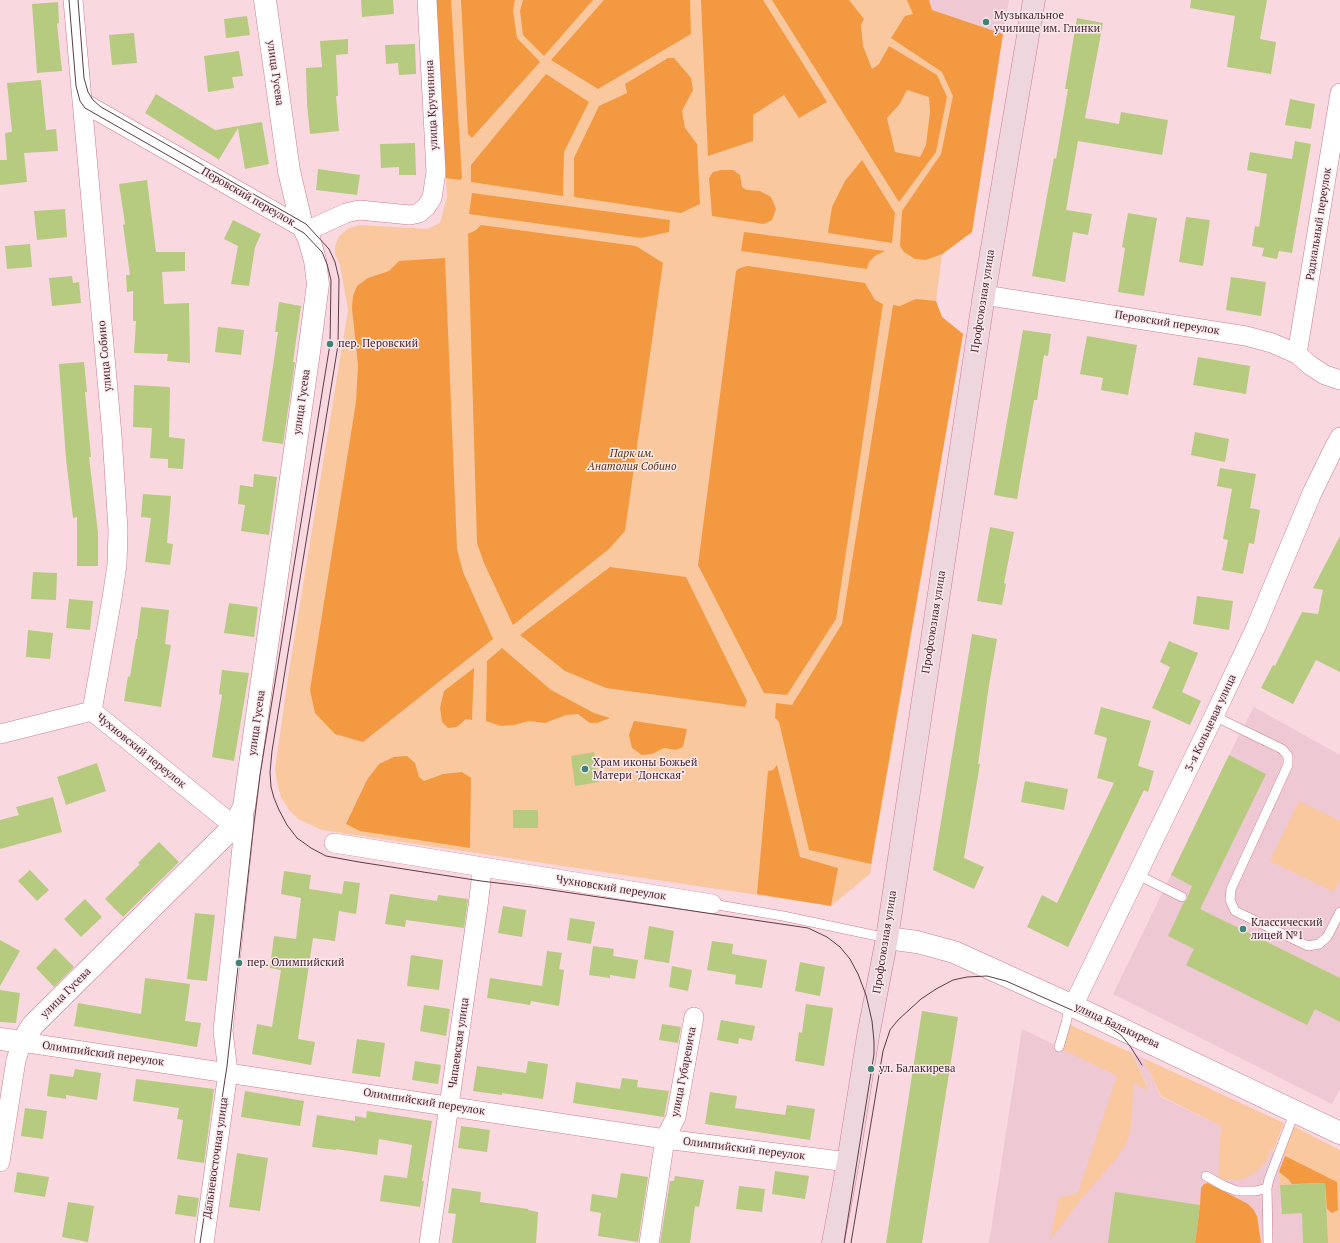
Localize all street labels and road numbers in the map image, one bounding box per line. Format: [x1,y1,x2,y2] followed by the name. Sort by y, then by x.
[264,39,286,107] street label: улица Гусева
[423,60,441,150] street label: улица Кручинина
[199,165,297,229] street label: Перовский переулок
[1304,167,1334,281] street label: Радиальный переулок
[968,249,998,353] street label: Профсоюзная улица
[1114,308,1220,338] street label: Перовский переулок
[95,320,115,392] street label: улица Собино
[291,368,313,436] street label: улица Гусева
[919,570,949,674] street label: Профсоюзная улица
[1183,672,1239,774] street label: 3-я Кольцевая улица
[246,689,268,757] street label: улица Гусева
[94,711,188,791] street label: Чухновский переулок
[555,873,667,903] street label: Чухновский переулок
[870,890,900,994] street label: Профсоюзная улица
[38,965,94,1021] street label: улица Гусева
[446,997,472,1089] street label: Чапаевская улица
[1072,1000,1162,1052] street label: улица Балакирева
[669,1026,699,1118] street label: улица Губаревича
[41,1039,165,1069] street label: Олимпийский переулок
[362,1086,486,1118] street label: Олимпийский переулок
[201,1097,231,1219] street label: Дальневосточная улица
[682,1135,806,1163] street label: Олимпийский переулок

